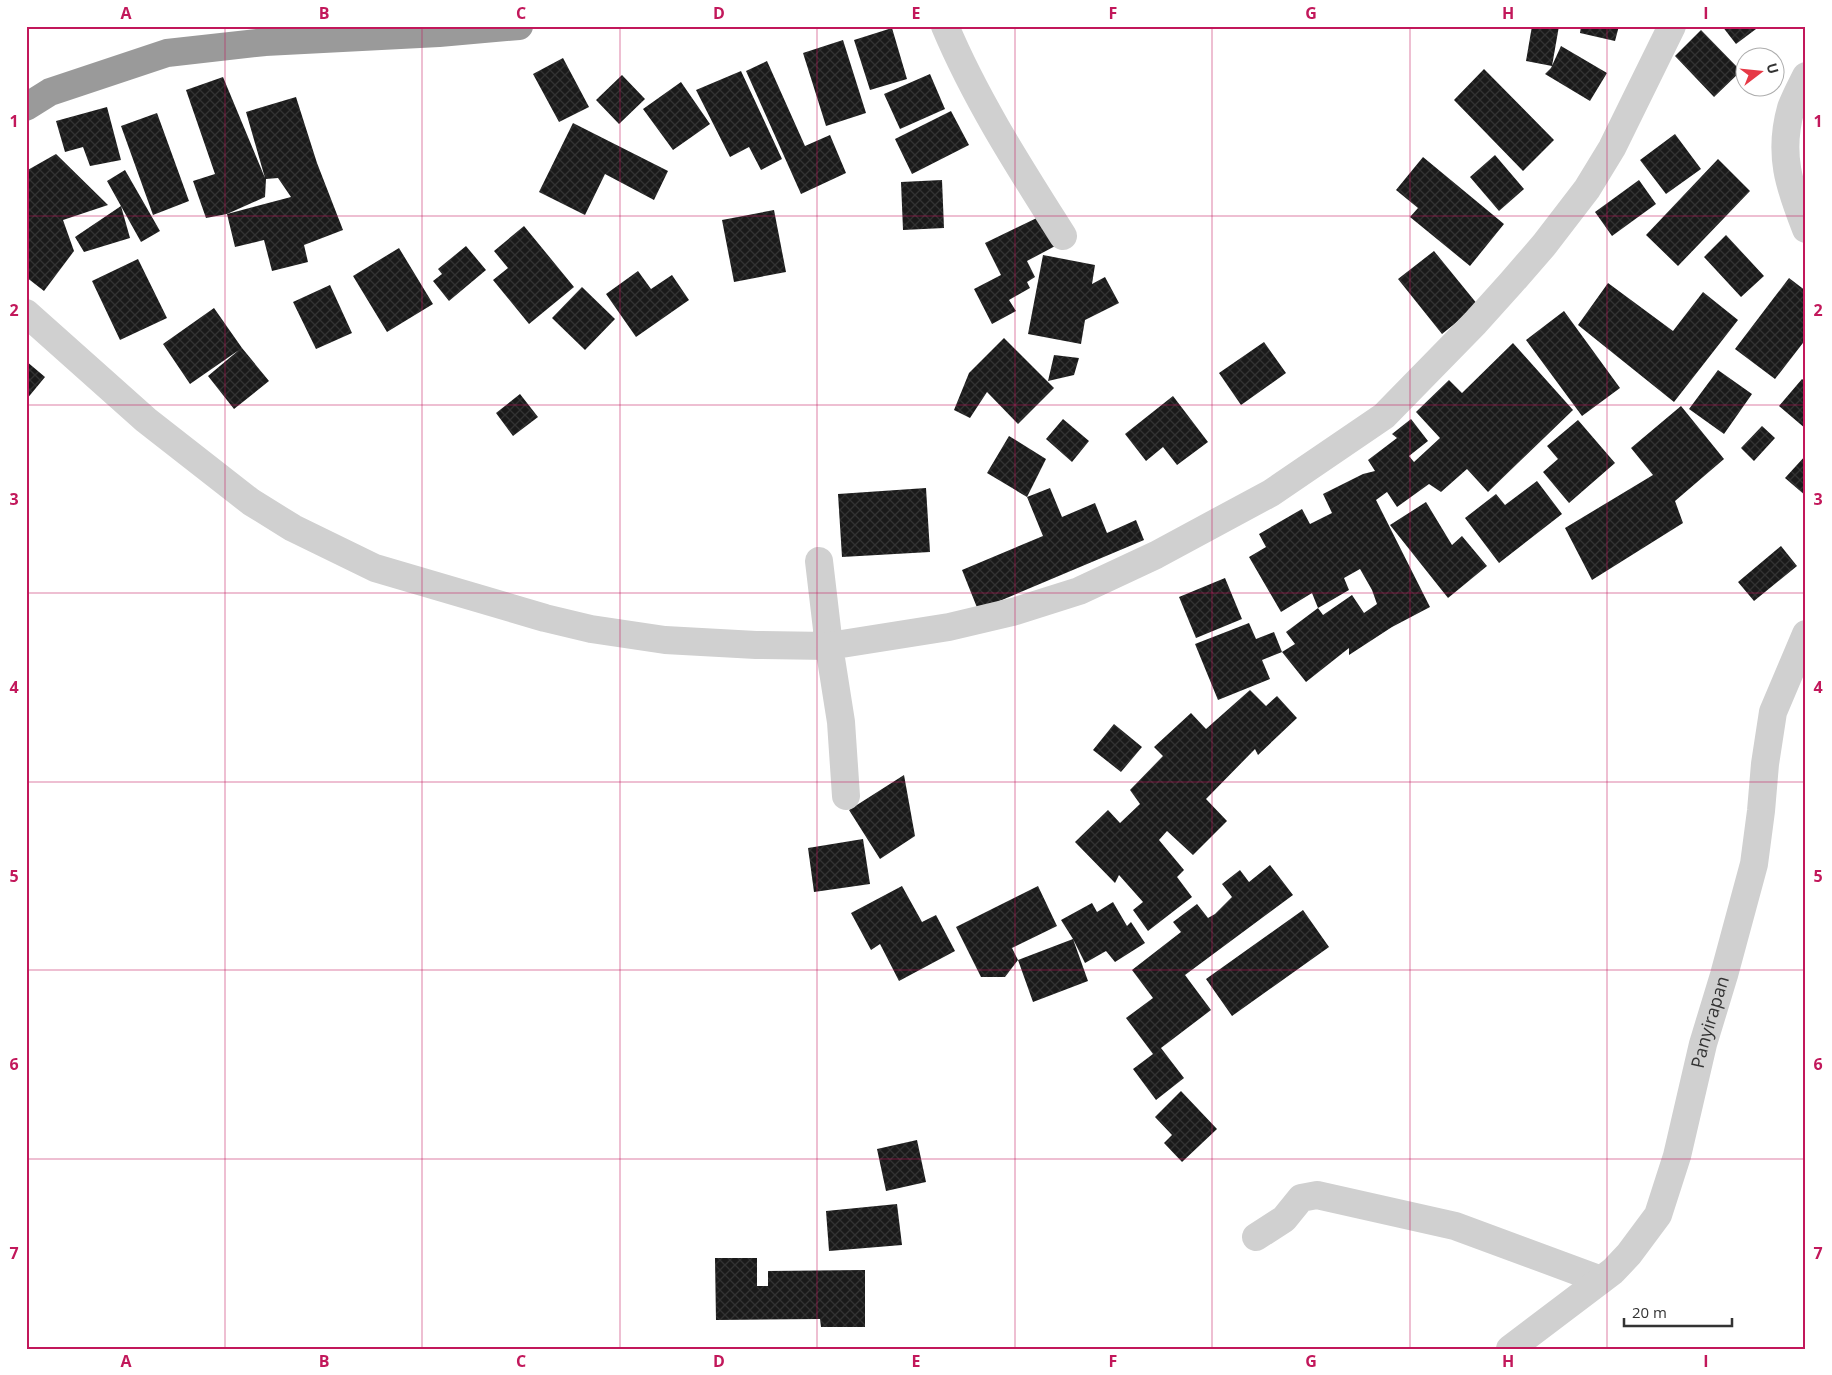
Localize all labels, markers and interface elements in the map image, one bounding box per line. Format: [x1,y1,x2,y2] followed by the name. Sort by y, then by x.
[120,2,132,24] text: A
[319,2,329,24] text: B
[516,2,526,24] text: C
[713,2,725,24] text: D
[912,2,921,24] text: E
[1109,2,1117,24] text: F
[1305,2,1317,24] text: G
[1502,2,1514,24] text: H
[1703,2,1709,24] text: I
[1734,48,1784,98] north arrow
[1762,61,1784,76] text: U
[9,110,19,132] text: 1
[1813,110,1823,132] text: 1
[9,299,19,321] text: 2
[1813,299,1823,321] text: 2
[9,488,19,510] text: 3
[1813,488,1823,510] text: 3
[9,676,19,698] text: 4
[1813,676,1823,698] text: 4
[9,865,19,887] text: 5
[1813,865,1823,887] text: 5
[1685,973,1734,1070] street label: Panyirapan
[9,1053,19,1075] text: 6
[1813,1053,1823,1075] text: 6
[9,1242,19,1264] text: 7
[1813,1242,1823,1264] text: 7
[1624,1295,1732,1327] scale bar
[1632,1302,1667,1322] text: 20 m
[120,1350,132,1372] text: A
[319,1350,329,1372] text: B
[516,1350,526,1372] text: C
[713,1350,725,1372] text: D
[912,1350,921,1372] text: E
[1109,1350,1117,1372] text: F
[1305,1350,1317,1372] text: G
[1502,1350,1514,1372] text: H
[1703,1350,1709,1372] text: I

